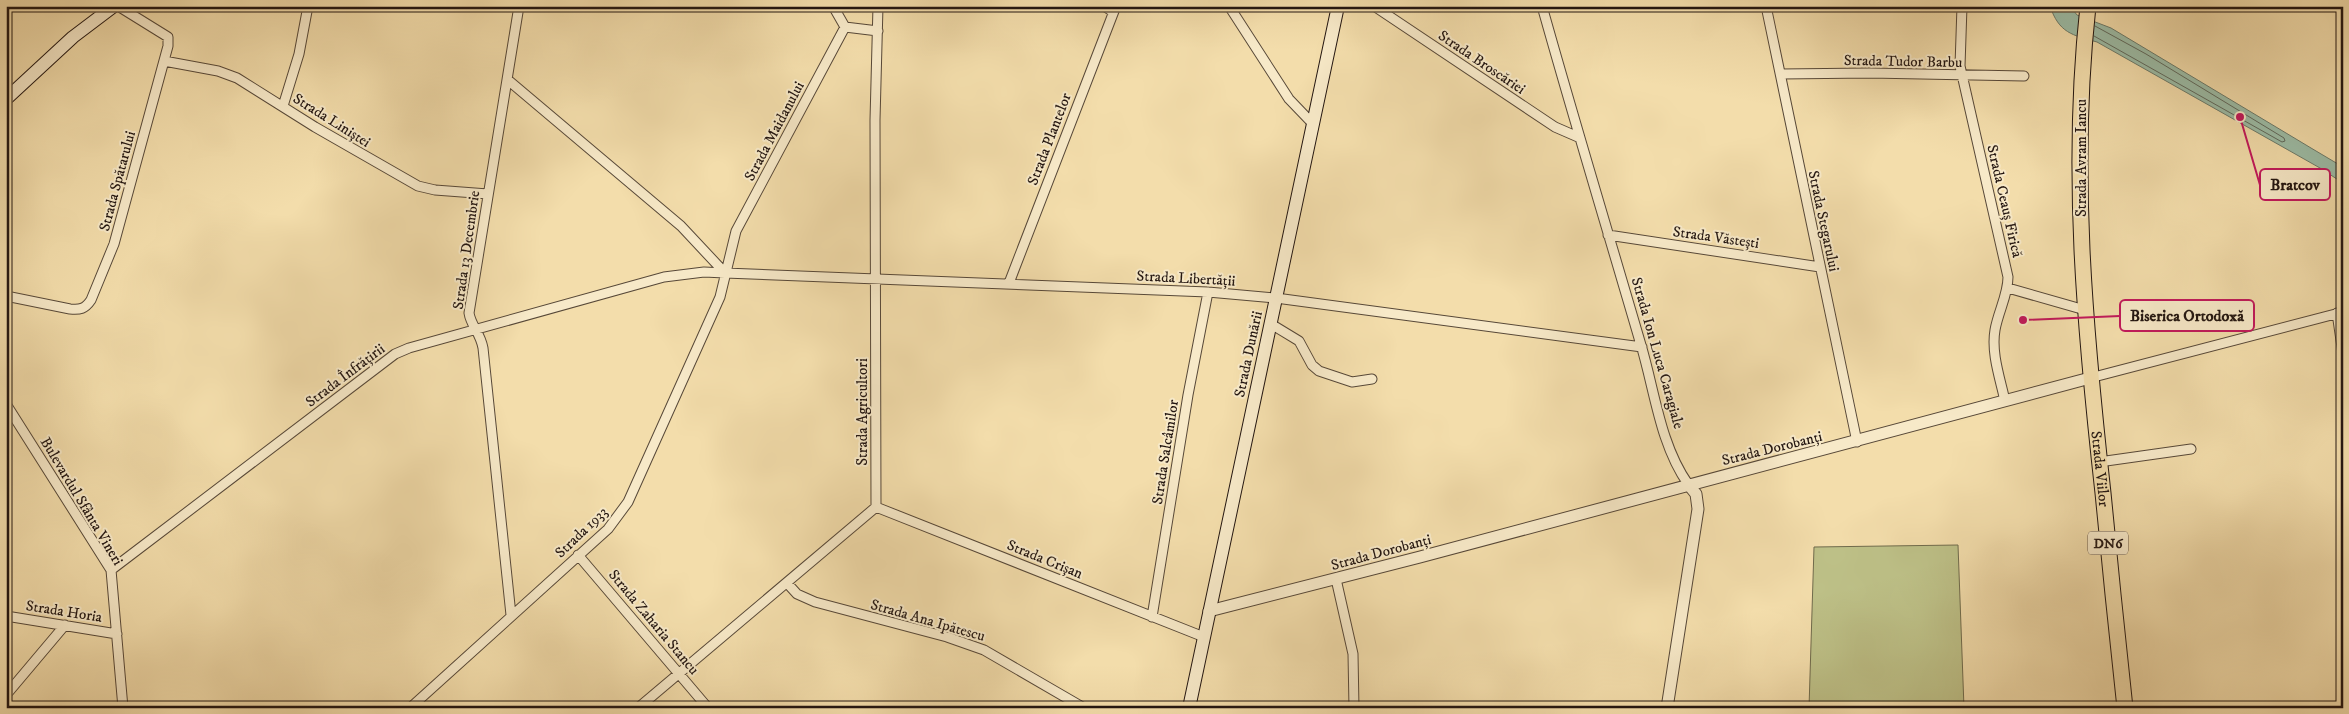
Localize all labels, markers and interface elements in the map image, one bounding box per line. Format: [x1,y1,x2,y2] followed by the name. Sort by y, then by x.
[1434,26,1529,99] street label: Strada Broscăriei
[1844,51,1962,72] street label: Strada Tudor Barbu
[740,78,809,184] street label: Strada Maidanului
[289,89,374,152] street label: Strada Liniștei
[1023,90,1076,188] street label: Strada Plantelor
[2072,99,2091,217] street label: Strada Avram Iancu
[95,129,140,233] street label: Strada Spătarului
[1982,143,2027,260] street label: Strada Ceauș Firică
[1804,169,1843,273] street label: Strada Stegarului
[2260,169,2330,200] callout: Bratcov
[2270,175,2321,195] text: Bratcov
[449,189,484,311] street label: Strada 13 Decembrie
[1671,222,1761,253] street label: Strada Văstești
[1136,266,1236,291] street label: Strada Libertății
[1627,275,1688,431] street label: Strada Ion Luca Caragiale
[2120,300,2254,331] callout: Biserica Ortodoxă
[2130,306,2245,326] text: Biserica Ortodoxă
[1230,309,1267,399] street label: Strada Dunării
[302,339,389,411] street label: Strada Înfrățirii
[853,358,872,466] street label: Strada Agricultori
[1148,398,1183,506] street label: Strada Salcâmilor
[1720,427,1824,470] street label: Strada Dorobanți
[2086,430,2113,508] street label: Strada Viilor
[36,434,127,569] street label: Bulevardul Sfânta Vineri
[551,503,612,562] street label: Strada 1933
[1329,530,1433,575] street label: Strada Dorobanți
[2088,532,2128,554] road number: DN6
[1004,536,1086,583] street label: Strada Crișan
[604,566,703,679] street label: Strada Zaharia Stancu
[868,595,987,646] street label: Strada Ana Ipătescu
[24,596,104,627] street label: Strada Horia

